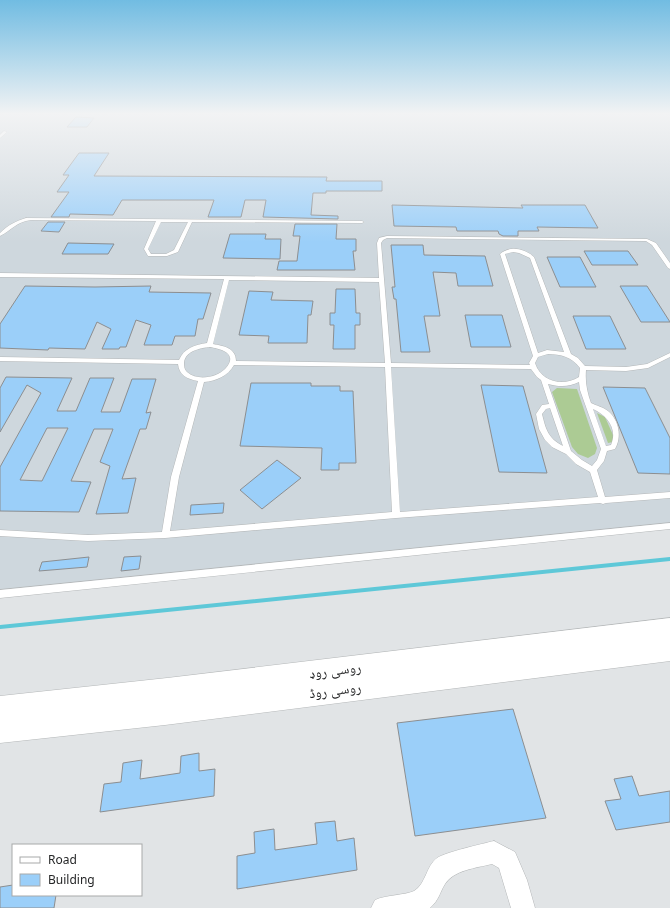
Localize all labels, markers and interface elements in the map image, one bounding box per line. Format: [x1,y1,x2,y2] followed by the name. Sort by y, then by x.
[308,657,362,682] street label: روسی روډ
[308,677,362,702] street label: روسی روڈ
[12,844,142,896] legend
[48,851,77,868] text: Road
[48,871,95,888] text: Building

